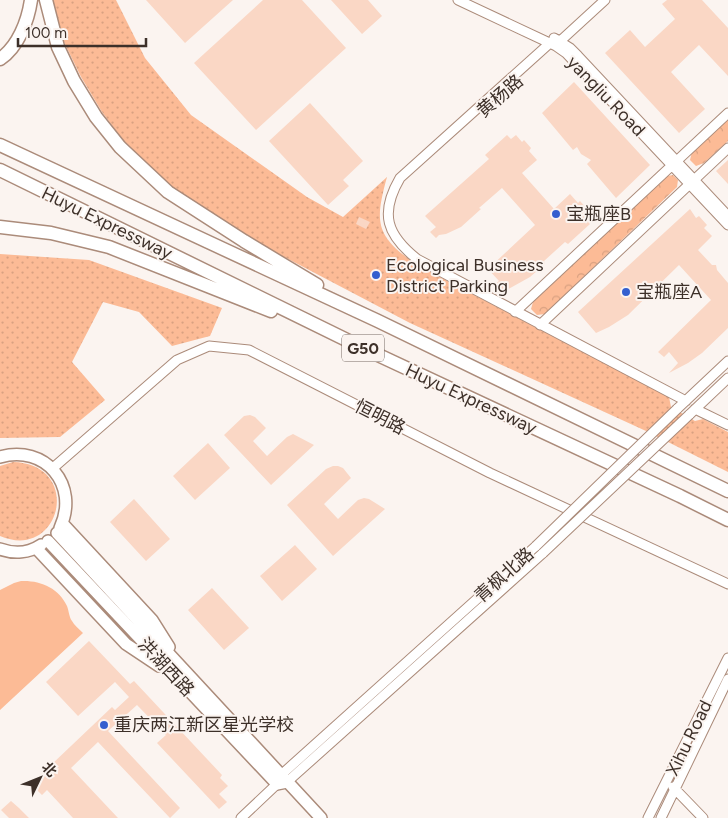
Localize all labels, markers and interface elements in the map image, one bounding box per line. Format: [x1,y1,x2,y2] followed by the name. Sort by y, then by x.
[18,15,145,47] scale bar
[25,24,67,42] text: 100 m
[562,51,650,141] street label: yangliu Road
[472,70,528,122] street label: 黄杨路
[38,182,176,264] street label: Huyu Expressway
[566,203,631,225] place label: 宝瓶座B
[550,208,562,220] marker: 宝瓶座B
[386,254,544,297] place label: Ecological Business District Parking
[370,269,382,281] marker: Ecological Business District Parking
[636,281,702,303] place label: 宝瓶座A
[620,286,632,298] marker: 宝瓶座A
[342,334,384,362] road number: G50
[402,359,541,439] street label: Huyu Expressway
[351,395,409,439] street label: 恒明路
[470,543,538,607] street label: 青枫北路
[133,633,199,701] street label: 洪湖西路
[661,697,717,779] street label: Xihu Road
[114,714,294,736] place label: 重庆两江新区星光学校
[98,719,110,731] marker: 重庆两江新区星光学校
[15,753,65,803] north arrow
[38,759,60,780] text: 北

